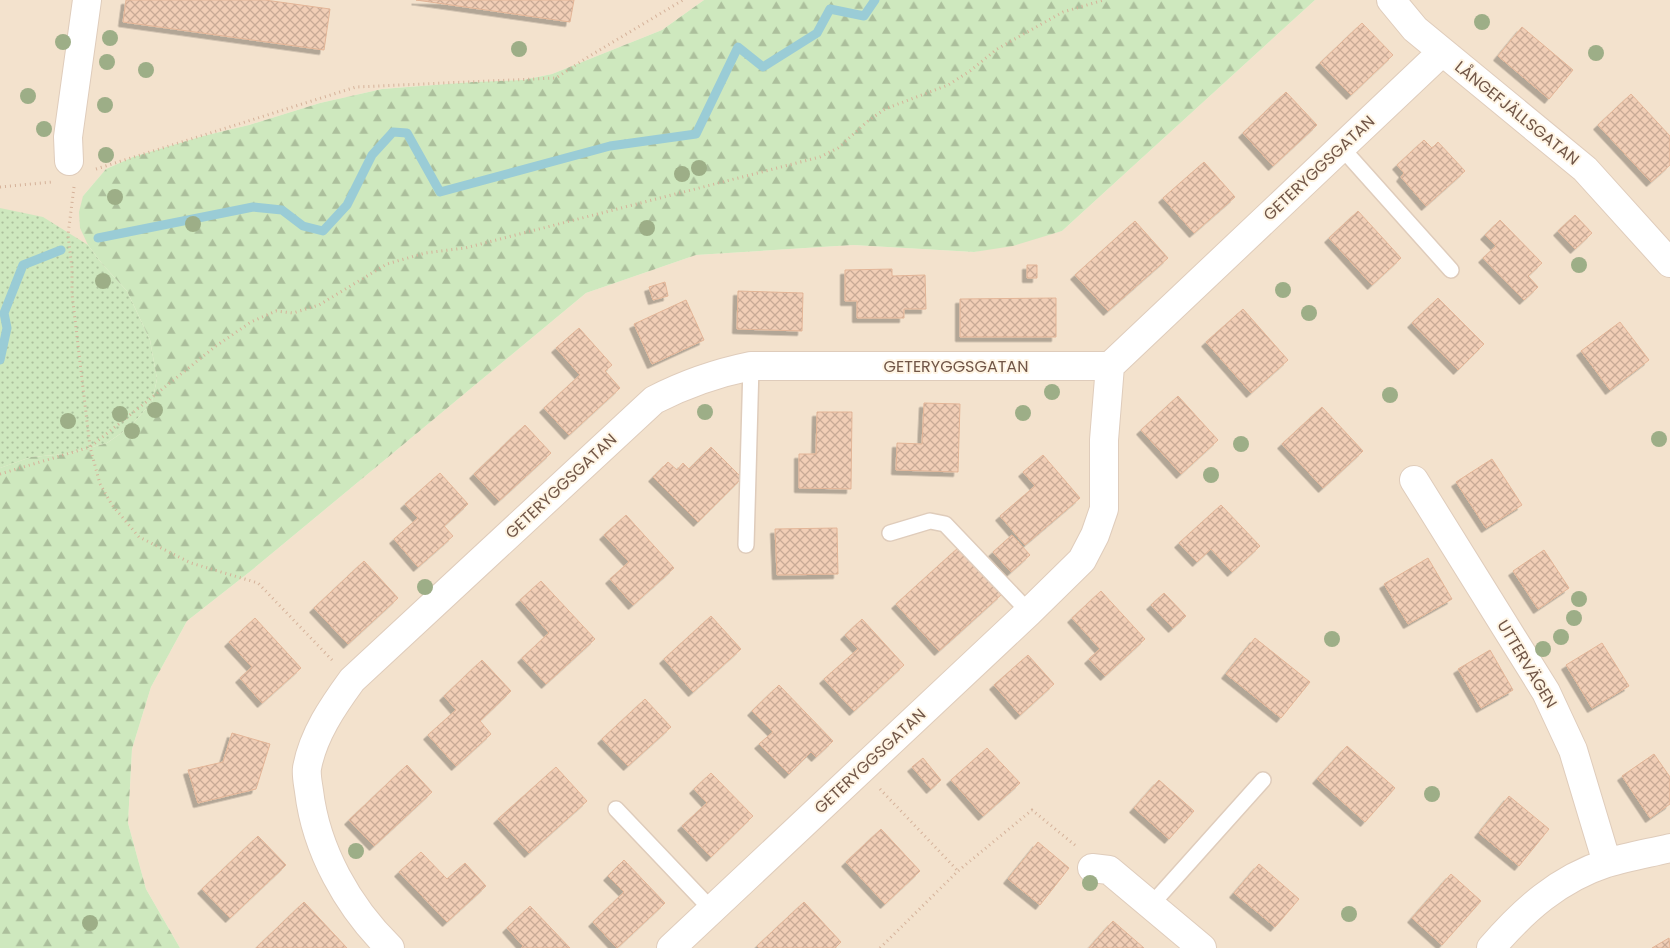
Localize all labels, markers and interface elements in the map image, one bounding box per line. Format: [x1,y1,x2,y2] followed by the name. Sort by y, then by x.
[1450,56,1584,170] street label: LÅNGEFJÄLLSGATAN
[1258,110,1380,226] street label: GETERYGGSGATAN
[884,355,1028,378] street label: GETERYGGSGATAN
[500,428,622,544] street label: GETERYGGSGATAN
[1492,615,1562,713] street label: UTTERVÄGEN
[809,703,931,819] street label: GETERYGGSGATAN

